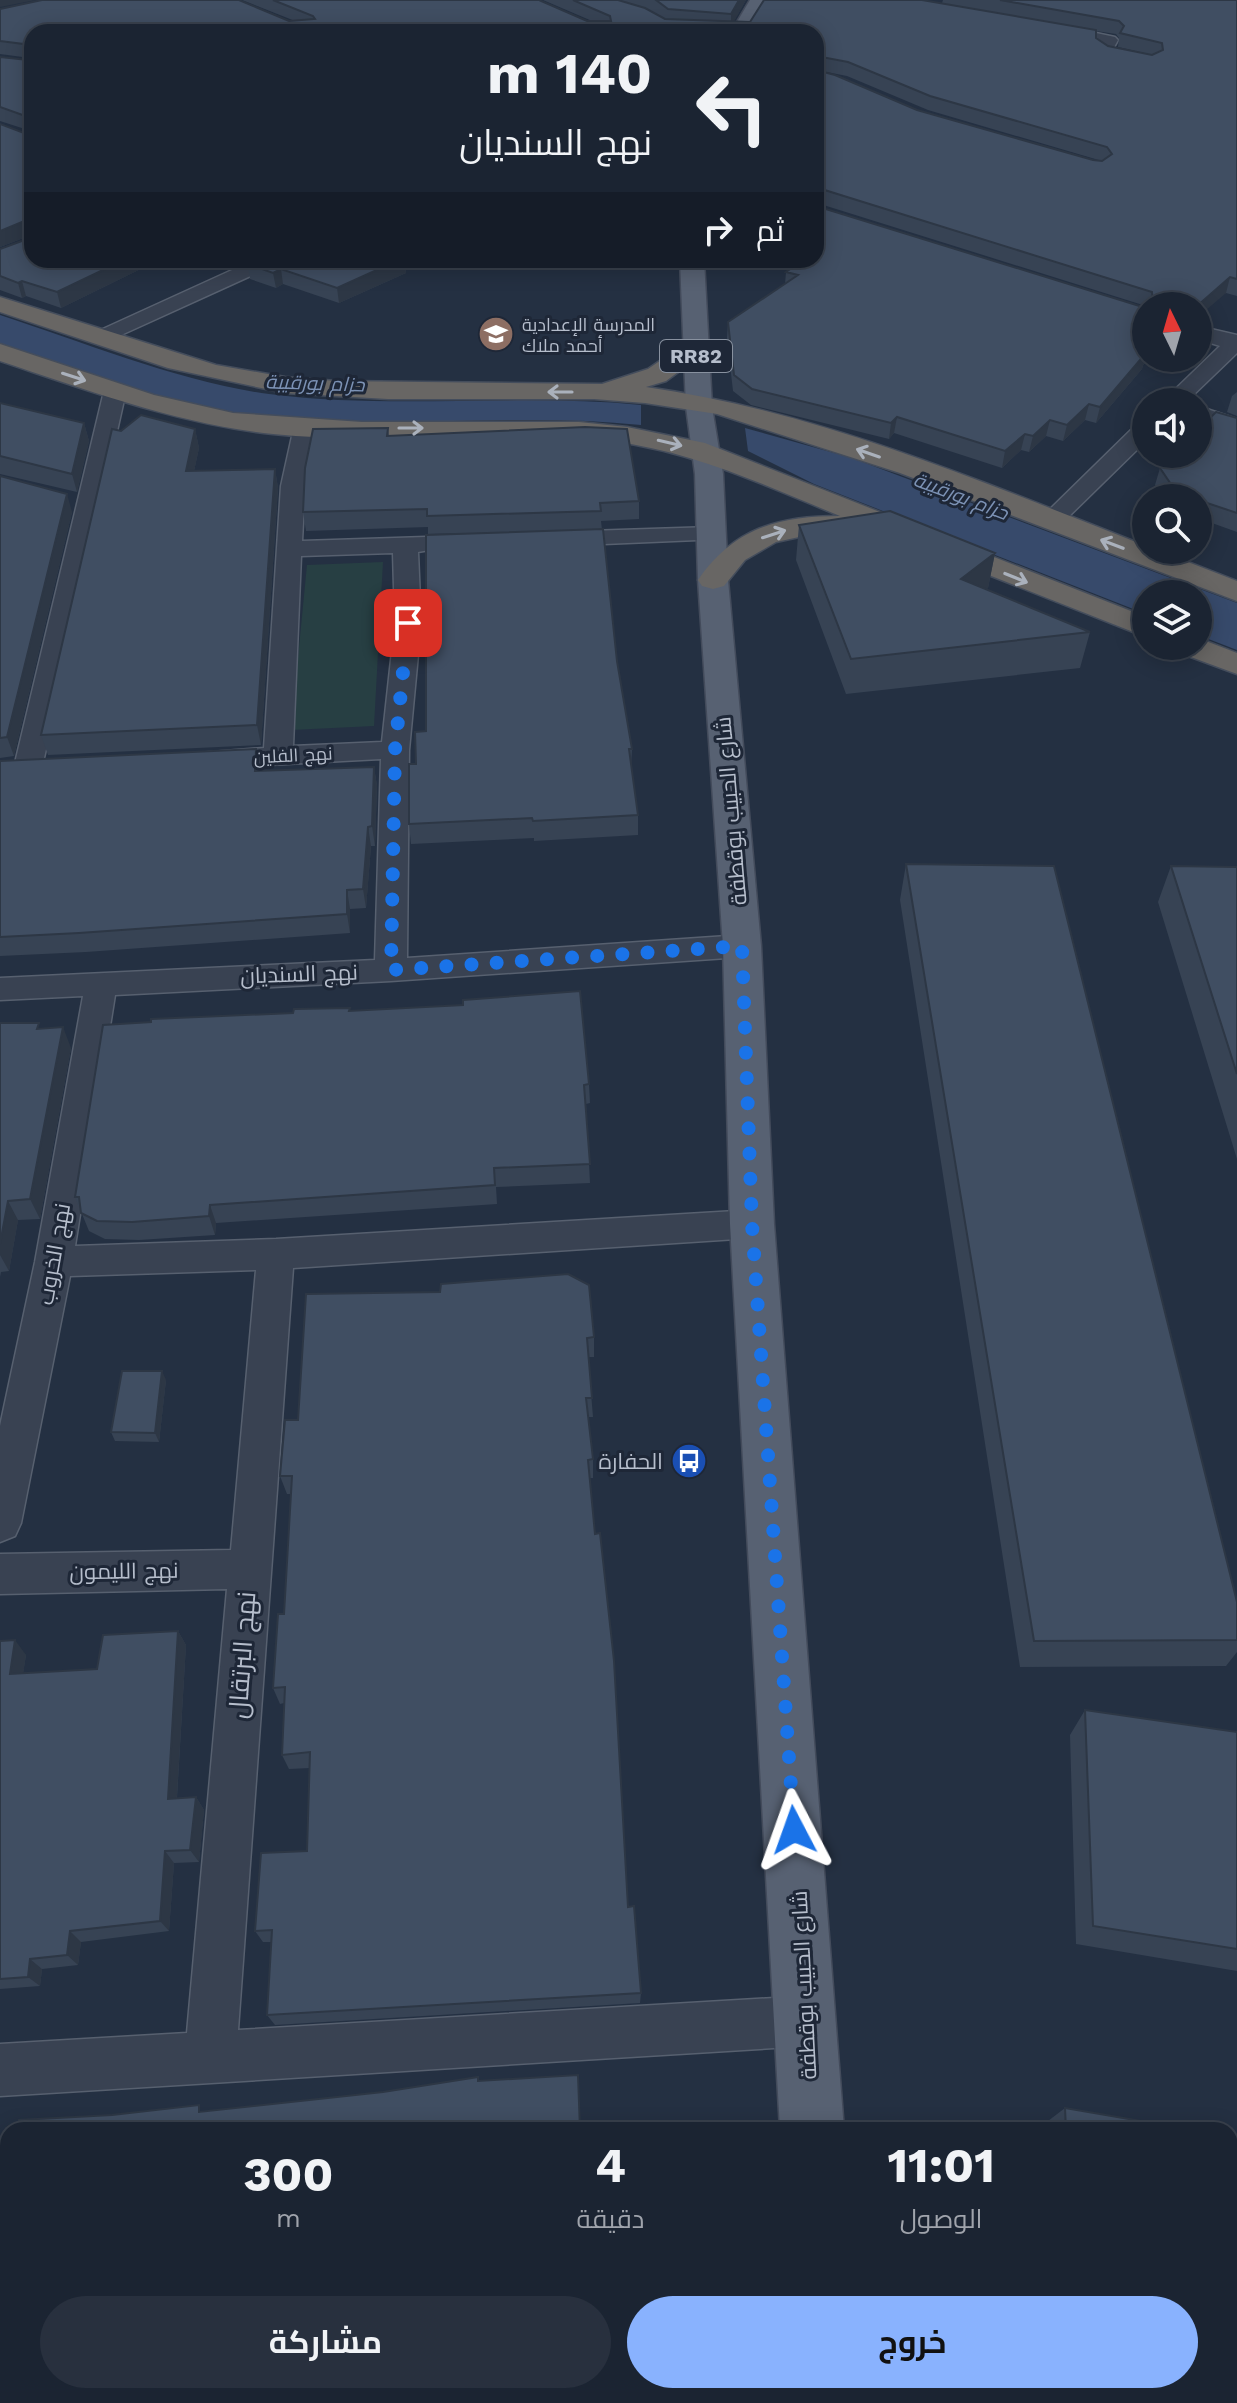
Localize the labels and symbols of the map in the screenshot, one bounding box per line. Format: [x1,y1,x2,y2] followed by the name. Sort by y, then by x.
[1132,292,1212,372] north arrow
[522,314,655,356] place label: المدرسة الإعدادية أحمد ملاك
[477,315,515,353] school or university icon: المدرسة الإعدادية أحمد ملاك
[660,340,732,372] road number: RR82
[265,369,366,399] water label: حزام بورقيبة
[61,370,86,385] one-way arrow
[547,384,574,400] one-way arrow
[397,421,424,436] one-way arrow
[657,436,683,451] one-way arrow
[856,444,881,459] one-way arrow
[910,467,1013,527] water label: حزام بورقيبة
[761,526,786,541] one-way arrow
[1100,536,1125,550] one-way arrow
[1003,572,1028,586] one-way arrow
[374,589,442,657] pin
[710,716,754,906] street label: شارع الحبيب بوقطفة
[253,742,333,770] street label: نهج الفلين
[240,959,358,991] street label: نهج السنديان
[33,1201,77,1307] street label: نهج الخروب
[670,1442,708,1480] bus stop icon: الحفارة
[599,1449,663,1474] place label: الحفارة
[69,1558,179,1586] street label: نهج الليمون
[223,1590,263,1720] street label: نهج البرتقال
[752,1788,836,1872] position arrow
[787,1890,823,2080] street label: شارع الحبيب بوقطفة

